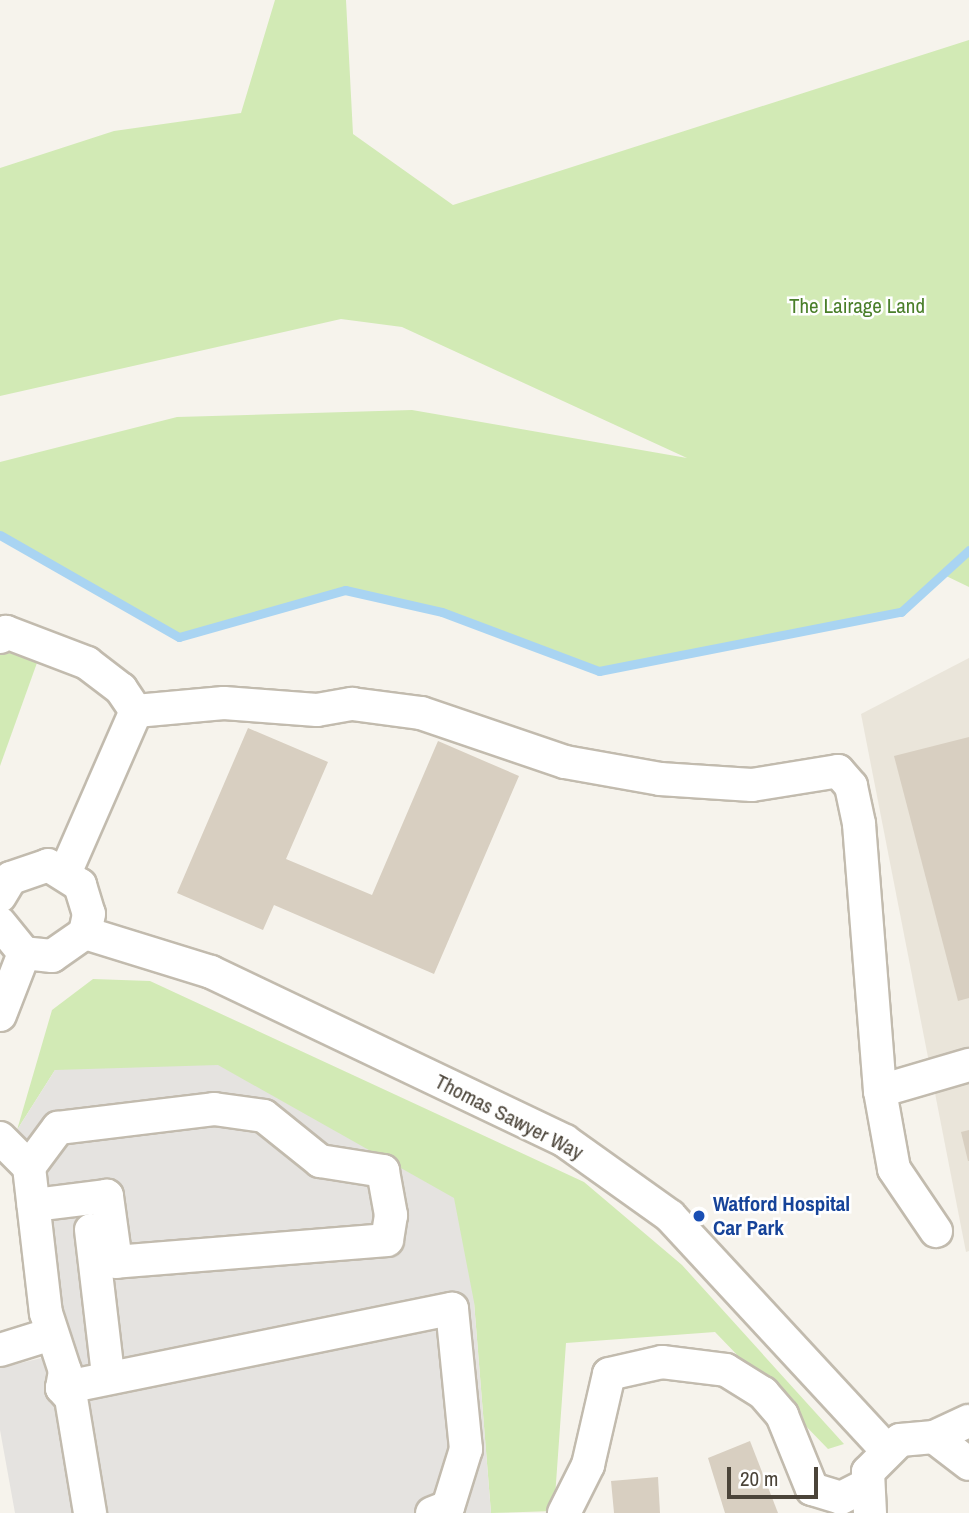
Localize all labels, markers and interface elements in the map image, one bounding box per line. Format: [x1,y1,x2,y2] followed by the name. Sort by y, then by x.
[789,293,925,319] park label: The Lairage Land
[431,1069,587,1165] street label: Thomas Sawyer Way
[713,1191,850,1241] place label: Watford Hospital Car Park
[691,1208,707,1224] marker: Watford Hospital Car Park
[731,1454,822,1498] scale bar
[740,1464,778,1493] text: 20 m

